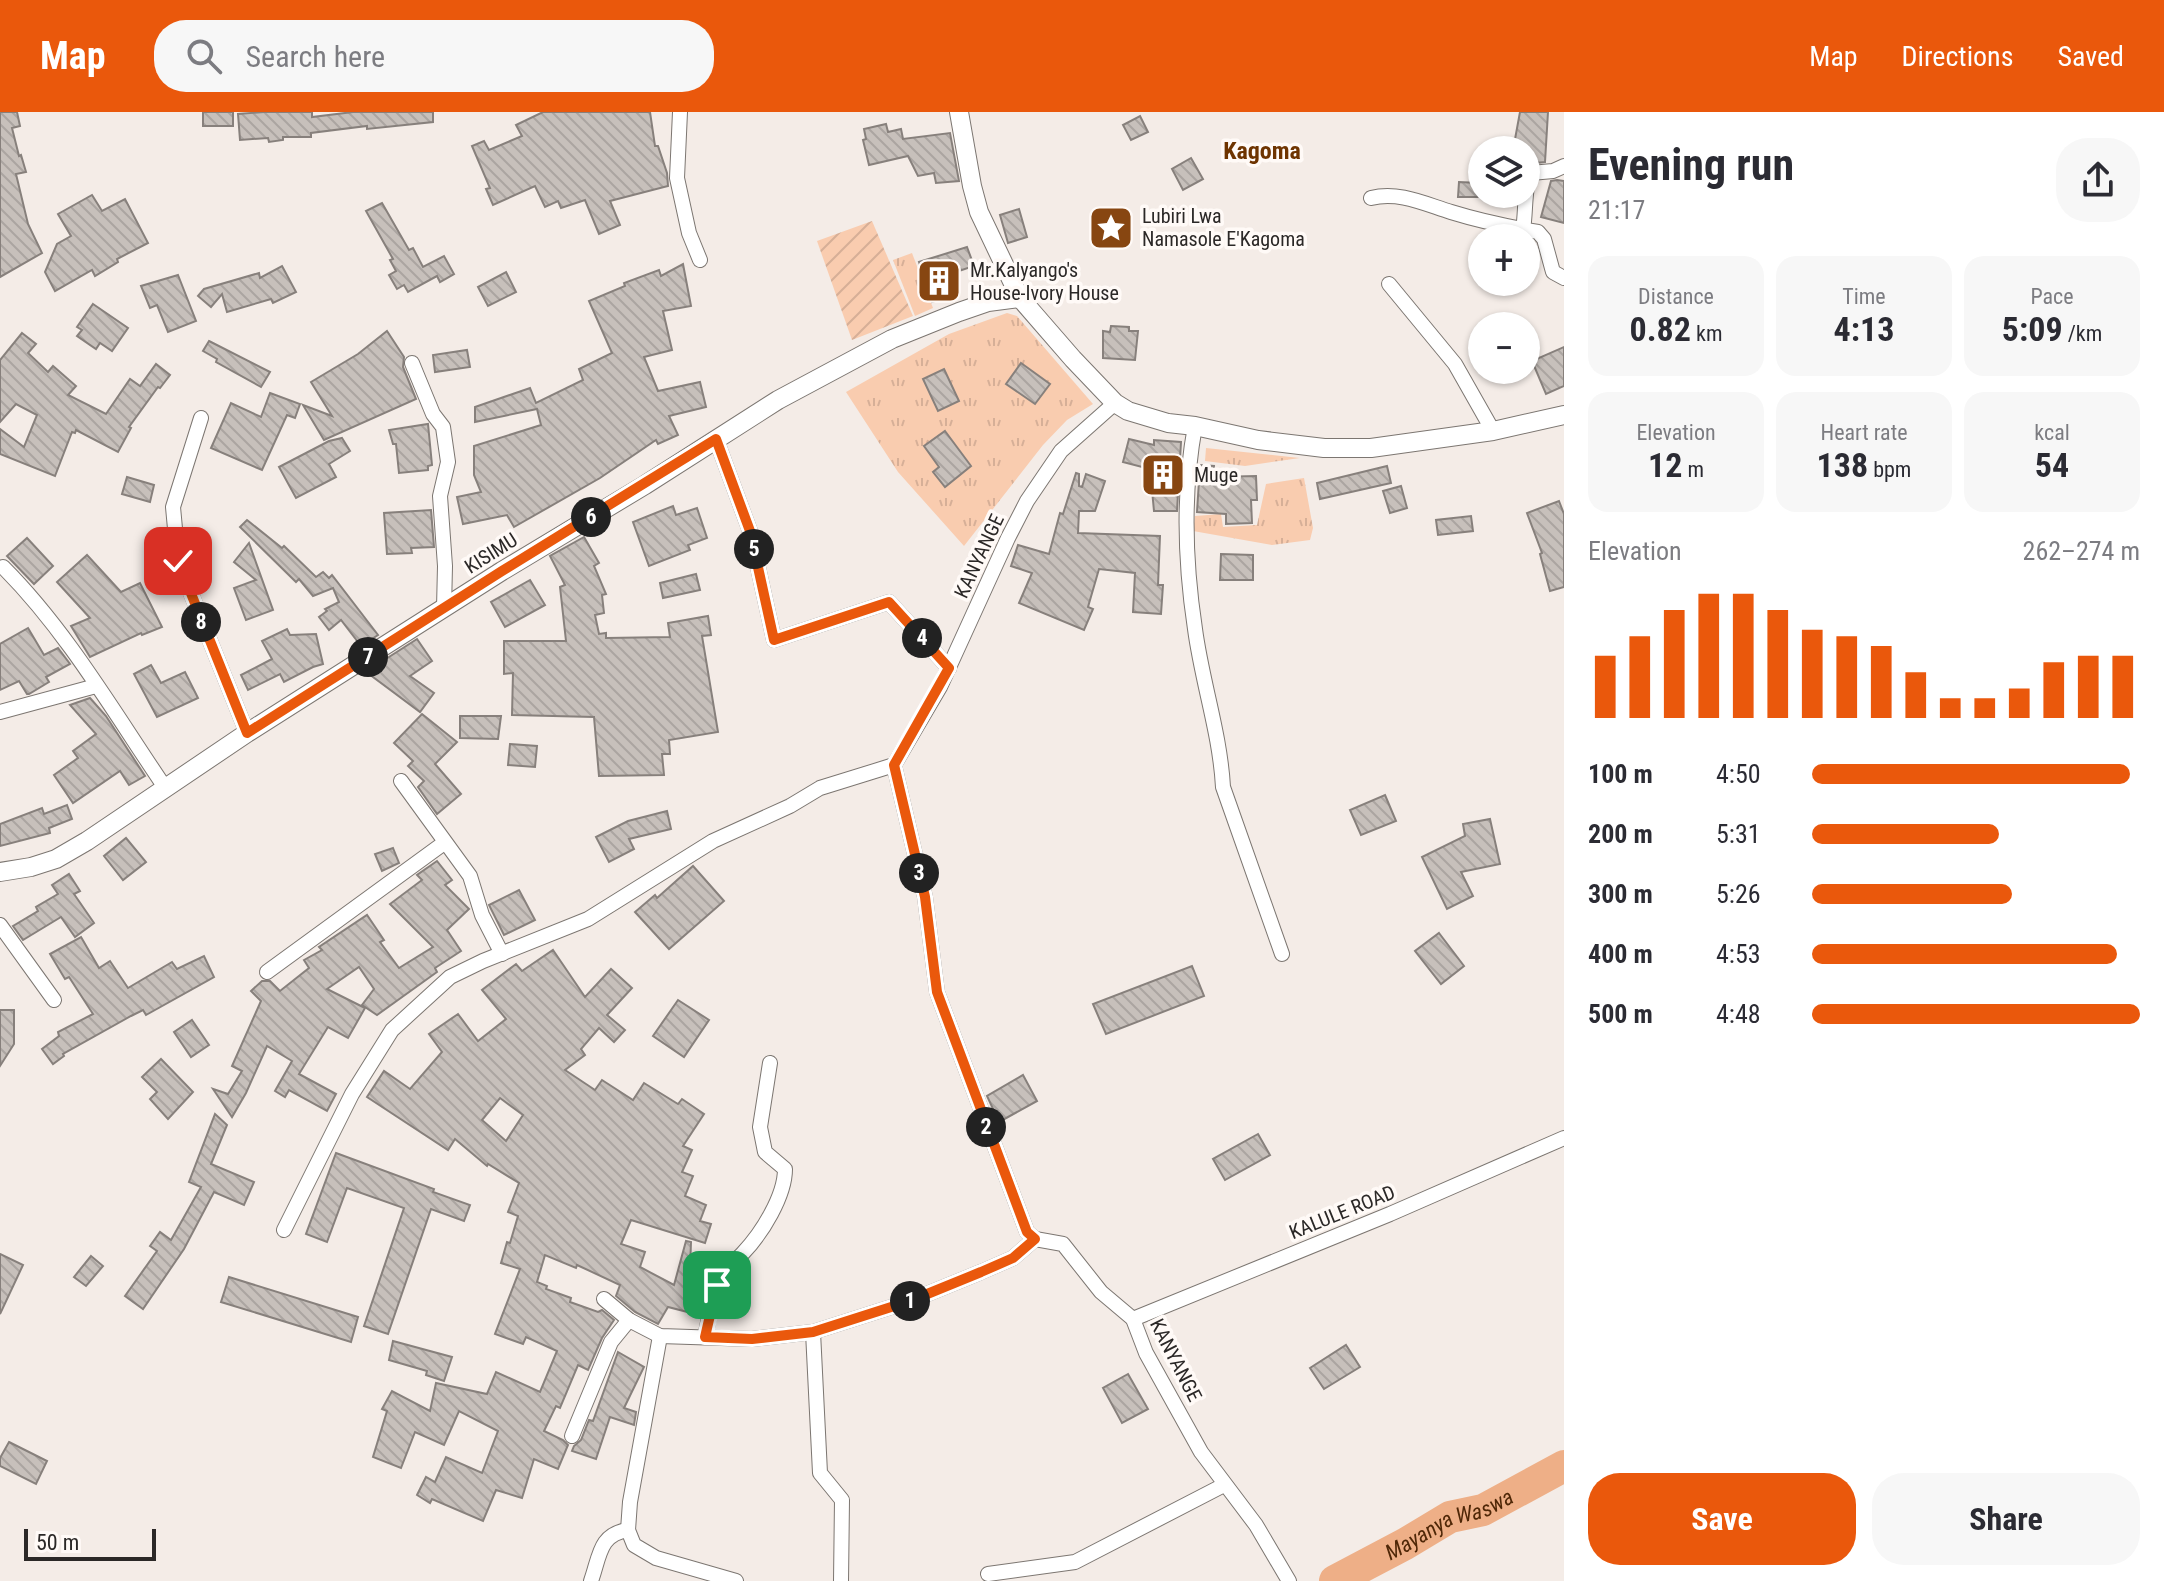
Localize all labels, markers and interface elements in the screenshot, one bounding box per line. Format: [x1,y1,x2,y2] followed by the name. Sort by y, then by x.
[154,20,714,92] search box
[40,34,106,78] text: Map
[182,34,226,78] icon: search
[246,39,385,74] text: Search here
[1809,40,1858,73] text: Map
[1902,40,2013,73] text: Directions
[2057,40,2124,73] text: Saved
[1468,136,1540,384] map controls
[1468,136,1540,208] button: layers
[1223,137,1301,165] district label: Kagoma
[2056,138,2140,222] button: share
[1588,139,1794,191] text: Evening run
[1588,195,1645,225] text: 21:17
[1087,204,1135,252] place icon: Lubiri Lwa Namasole E'Kagoma
[1142,204,1305,251] place label: Lubiri Lwa Namasole E'Kagoma
[1468,224,1540,296] button: +
[915,257,963,305] building icon: Mr.Kalyango's House-Ivory House
[970,258,1119,305] place label: Mr.Kalyango's House-Ivory House
[1638,284,1714,309] text: Distance
[1842,284,1886,309] text: Time
[2030,284,2074,309] text: Pace
[1630,309,1691,349] text: 0.82
[1834,309,1894,349] text: 4:13
[2002,309,2063,349] text: 5:09
[1468,312,1540,384] button: −
[1691,321,1722,346] text: km
[2063,321,2102,346] text: /km
[1636,420,1716,445] text: Elevation
[1821,420,1907,445] text: Heart rate
[2034,420,2070,445] text: kcal
[1648,445,1682,485] text: 12
[1817,445,1868,485] text: 138
[2035,445,2069,485] text: 54
[1139,451,1187,499] building icon: Muge
[1682,457,1704,482] text: m
[1868,457,1911,482] text: bpm
[1194,463,1238,487] place label: Muge
[571,497,611,537] pin: 6
[585,504,597,529] text: 6
[949,510,1009,602] street label: KANYANGE
[144,527,212,595] pin
[460,528,522,578] street label: KISIMU
[734,529,774,569] pin: 5
[748,536,760,561] text: 5
[1588,536,1682,566] text: Elevation
[2023,536,2140,566] text: 262–274 m
[156,539,200,583] icon: check
[181,602,221,642] pin: 8
[195,609,207,634] text: 8
[902,618,942,658] pin: 4
[916,625,928,650] text: 4
[348,637,388,677] pin: 7
[362,644,374,669] text: 7
[1588,759,1653,789] text: 100 m
[1716,759,1761,789] text: 4:50
[1588,819,1653,849] text: 200 m
[1716,819,1761,849] text: 5:31
[899,853,939,893] pin: 3
[913,860,925,885] text: 3
[1588,879,1653,909] text: 300 m
[1716,879,1761,909] text: 5:26
[1588,939,1653,969] text: 400 m
[1716,939,1761,969] text: 4:53
[1588,999,1653,1029] text: 500 m
[1716,999,1761,1029] text: 4:48
[966,1107,1006,1147] pin: 2
[980,1114,992,1139] text: 2
[1286,1180,1398,1244] street label: KALULE ROAD
[683,1251,751,1319] pin
[695,1263,739,1307] icon: arrive
[890,1281,930,1321] pin: 1
[904,1288,916,1313] text: 1
[1145,1315,1207,1406] street label: KANYANGE
[1588,1473,1856,1565] button: Save
[1872,1473,2140,1565] button: Share
[1381,1484,1517,1565] water label: Mayanya Waswa
[24,1525,156,1561] scale bar
[36,1530,79,1555] text: 50 m

